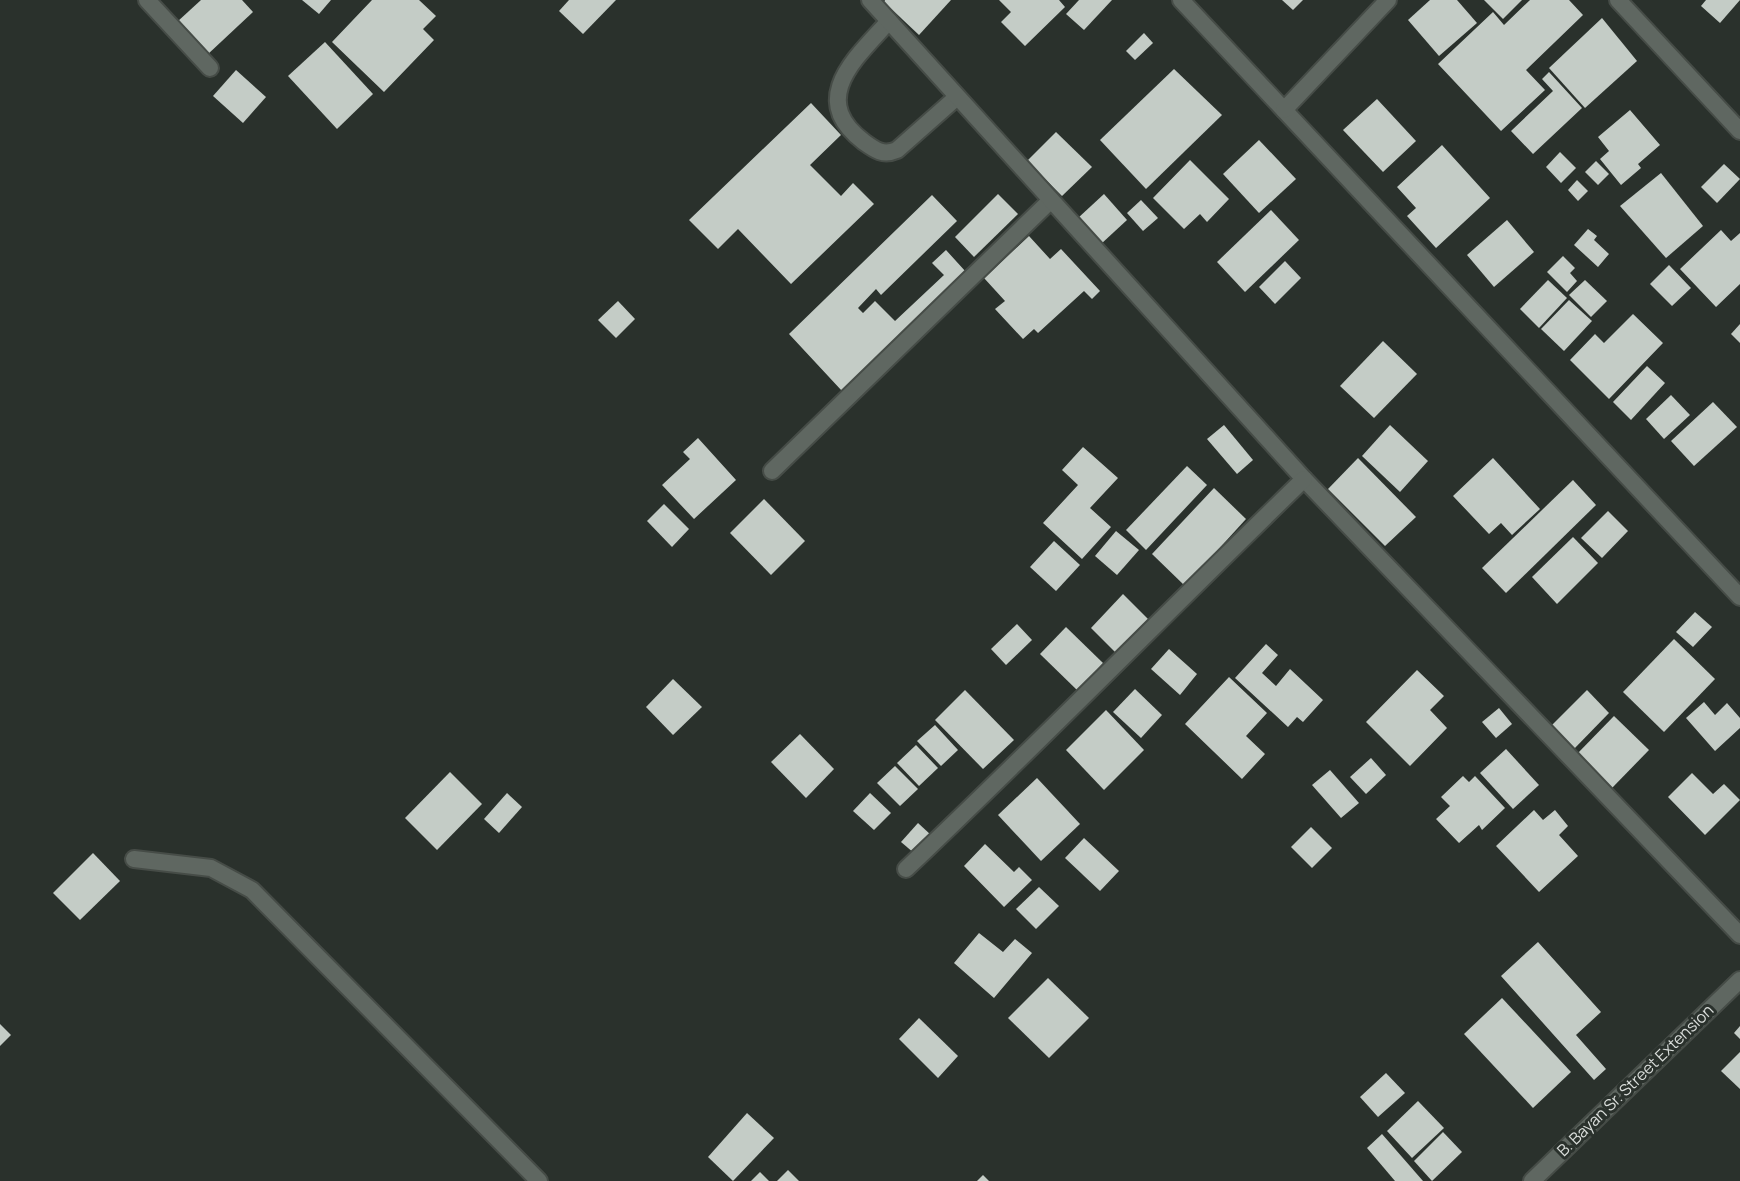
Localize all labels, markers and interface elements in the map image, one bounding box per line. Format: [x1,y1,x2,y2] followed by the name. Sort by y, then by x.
[1552,999,1718,1161] street label: B. Bayan Sr. Street Extension

